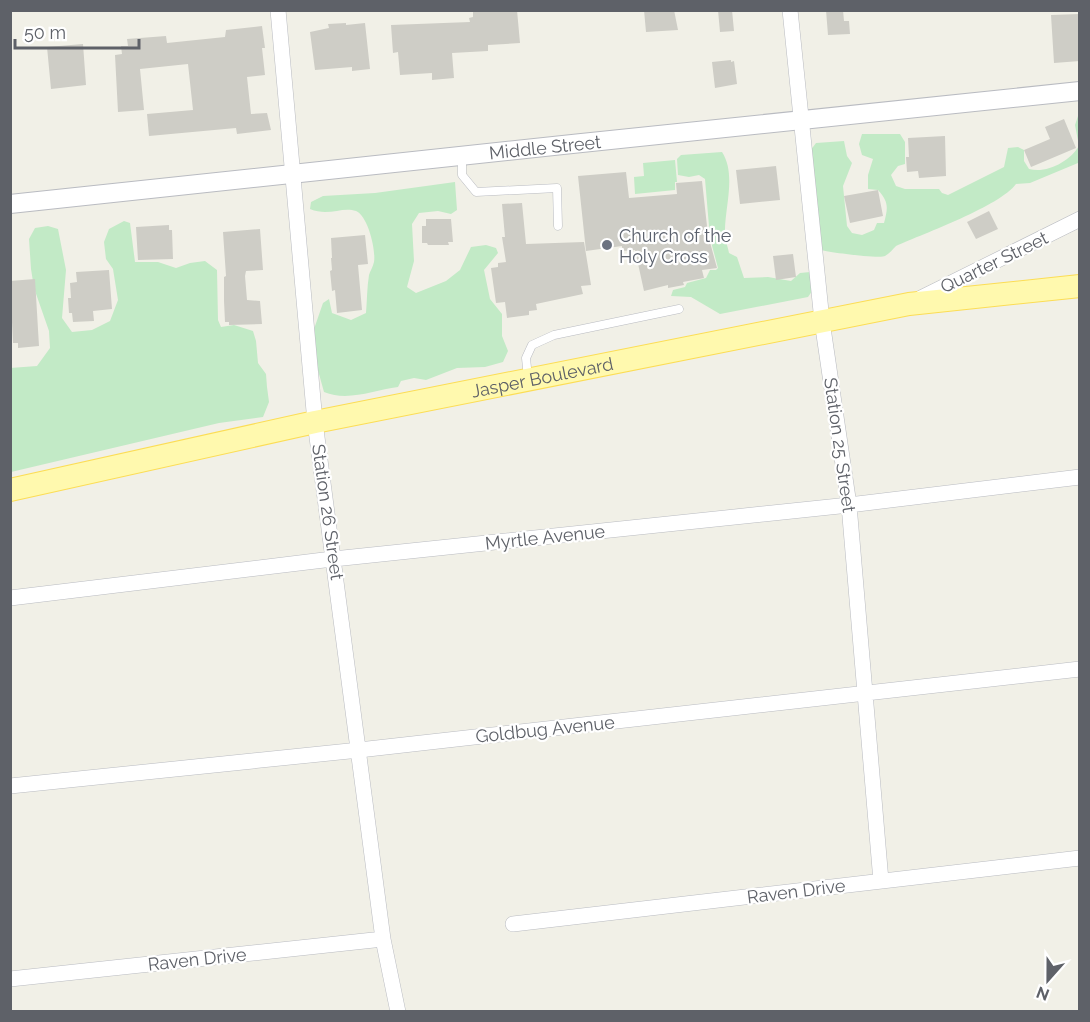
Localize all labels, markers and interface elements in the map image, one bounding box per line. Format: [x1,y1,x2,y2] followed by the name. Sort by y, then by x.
[15,12,140,50] scale bar
[24,22,66,43] text: 50 m
[488,131,602,163] street label: Middle Street
[619,225,732,267] place label: Church of the Holy Cross
[937,227,1051,297] street label: Quarter Street
[600,238,614,252] marker: Church of the Holy Cross
[469,353,615,401] street label: Jasper Boulevard
[820,376,860,514] street label: Station 25 Street
[308,443,348,581] street label: Station 26 Street
[484,520,606,554] street label: Myrtle Avenue
[474,711,616,747] street label: Goldbug Avenue
[746,874,847,907] street label: Raven Drive
[147,943,248,975] street label: Raven Drive
[1018,950,1078,1010] north arrow
[1034,982,1052,1005] text: N

